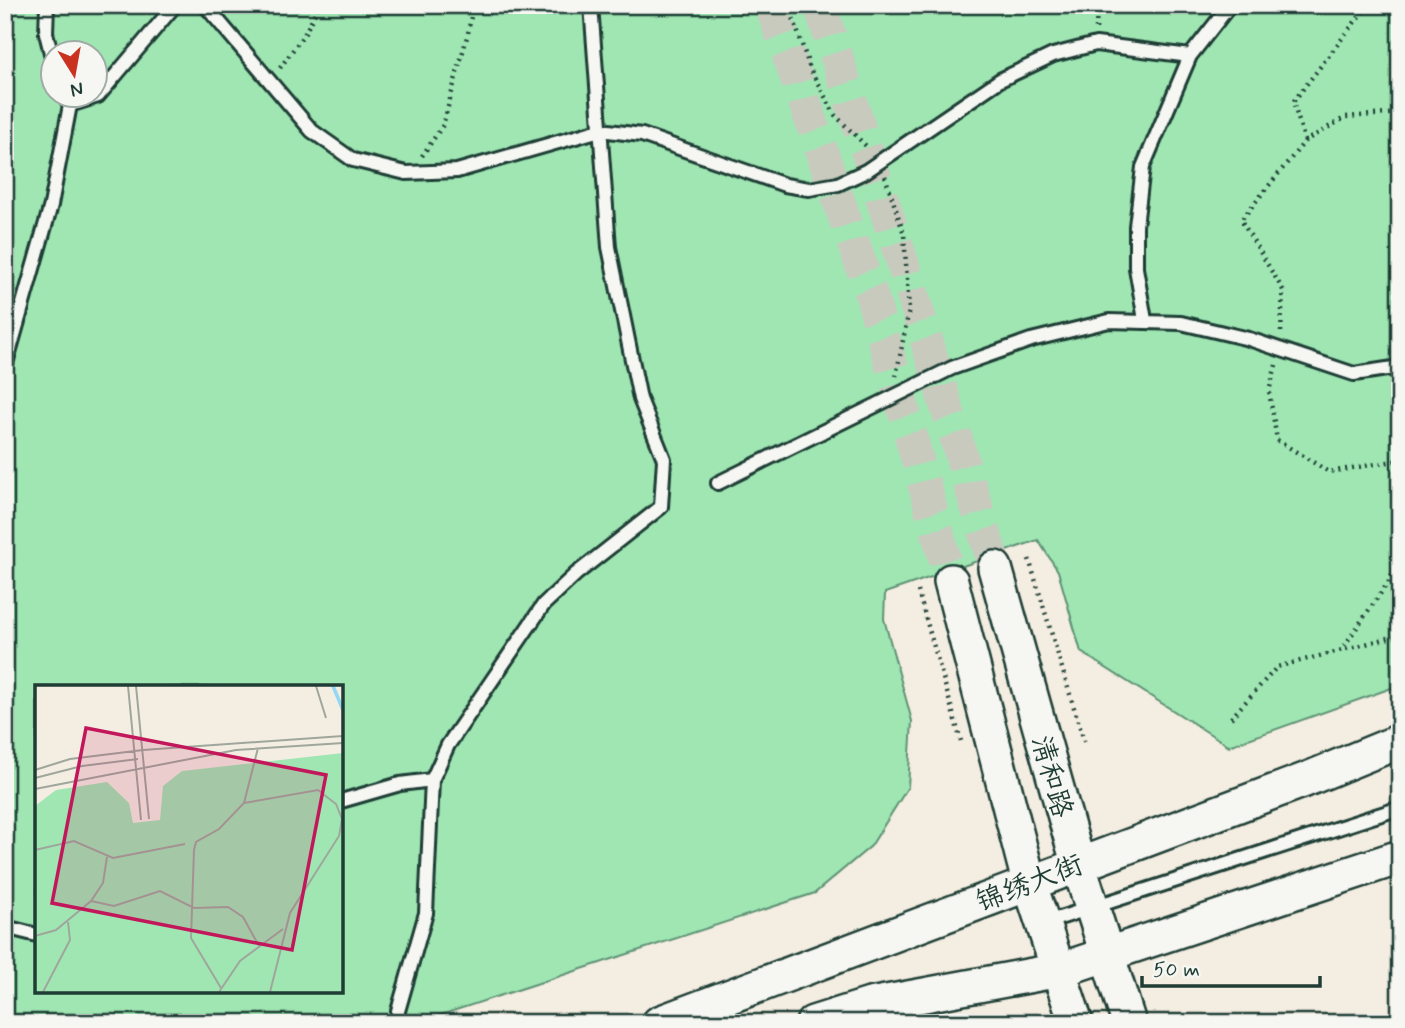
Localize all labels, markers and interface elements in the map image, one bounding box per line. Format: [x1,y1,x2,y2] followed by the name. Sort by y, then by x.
[38,38,108,108] north arrow
[68,76,86,103] text: N
[35,685,343,993] inset map
[1021,731,1080,822] street label: 清和路
[971,847,1089,922] street label: 锦绣大街
[1142,944,1321,988] scale bar
[1153,956,1200,984] text: 50 m

